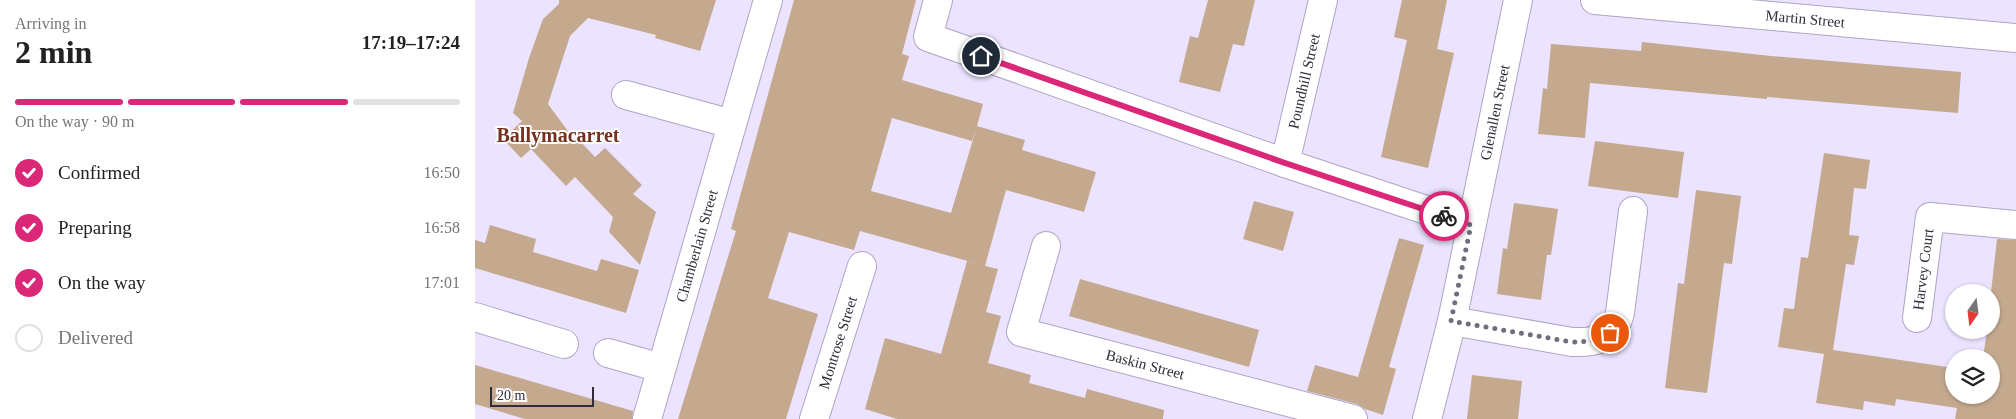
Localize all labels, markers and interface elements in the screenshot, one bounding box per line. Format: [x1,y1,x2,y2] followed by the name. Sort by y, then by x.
[1765,7,1846,31] street label: Martin Street
[15,15,87,32] text: Arriving in
[1285,31,1323,130] street label: Poundhill Street
[362,32,460,53] text: 17:19–17:24
[15,34,92,70] text: 2 min
[960,35,1002,77] pin
[967,42,995,70] icon: home
[1477,62,1513,162] street label: Glenallen Street
[15,113,135,130] text: On the way · 90 m
[497,124,620,147] district label: Ballymacarret
[15,159,43,187] icon: check
[58,162,140,183] text: Confirmed
[424,164,460,181] text: 16:50
[673,187,721,304] street label: Chamberlain Street
[1419,191,1469,241] courier
[1430,202,1458,230] icon: bike
[15,214,43,242] icon: check
[58,217,132,238] text: Preparing
[424,219,460,236] text: 16:58
[1910,227,1937,311] street label: Harvey Court
[15,269,43,297] icon: check
[58,272,146,293] text: On the way
[424,274,460,291] text: 17:01
[1945,284,2000,339] north arrow
[1945,284,2000,404] map controls
[816,294,860,391] street label: Montrose Street
[1589,312,1631,354] pin
[1596,319,1624,347] icon: bag
[58,327,133,348] text: Delivered
[1104,347,1187,383] street label: Baskin Street
[1945,349,2000,404] button: layers
[490,384,594,407] scale bar
[497,388,525,403] text: 20 m

